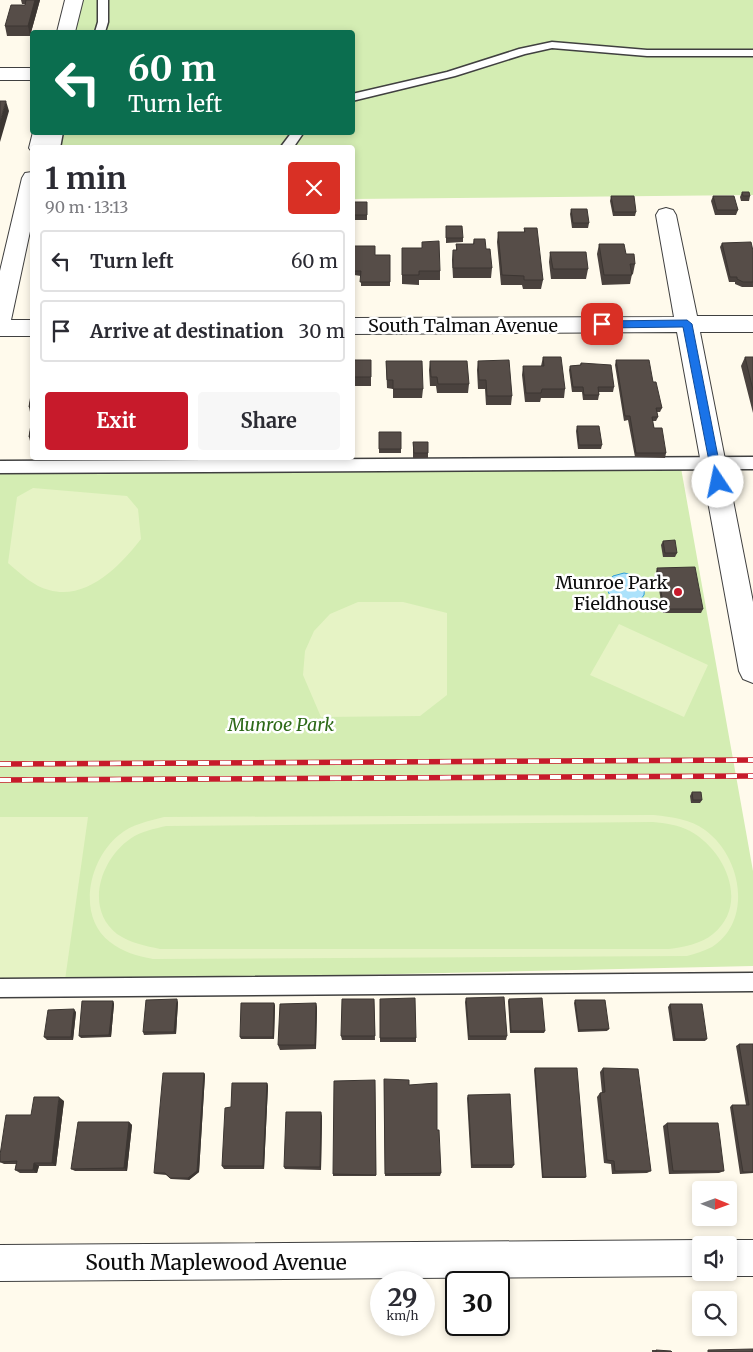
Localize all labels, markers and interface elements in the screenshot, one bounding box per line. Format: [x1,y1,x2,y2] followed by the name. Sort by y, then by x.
[128,47,216,91] text: 60 m
[45,50,110,115] icon: left
[128,90,222,118] text: Turn left
[45,159,127,197] text: 1 min
[288,162,340,214] button: close
[45,197,129,217] text: 90 m · 13:13
[47,247,75,275] icon: left
[90,249,174,273] text: Turn left
[291,249,338,273] text: 60 m
[581,303,623,345] pin
[588,310,616,338] icon: arrive
[368,314,558,337] street label: South Talman Avenue
[47,317,75,345] icon: arrive
[90,319,284,343] text: Arrive at destination
[299,319,345,343] text: 30 m
[45,392,188,450] button: Exit
[198,392,340,450] button: Share
[691,455,743,507] position arrow
[555,571,669,615] place label: Munroe Park Fieldhouse
[672,586,684,598] marker: Munroe Park Fieldhouse
[227,713,334,736] park label: Munroe Park
[692,1181,738,1226] north arrow
[692,1181,737,1336] map controls
[692,1236,737,1281] button: sound
[85,1249,347,1276] street label: South Maplewood Avenue
[445,1271,510,1336] speed limit sign: 30
[388,1281,417,1313] text: 29
[692,1291,737,1336] button: search
[387,1308,418,1323] text: km/h

